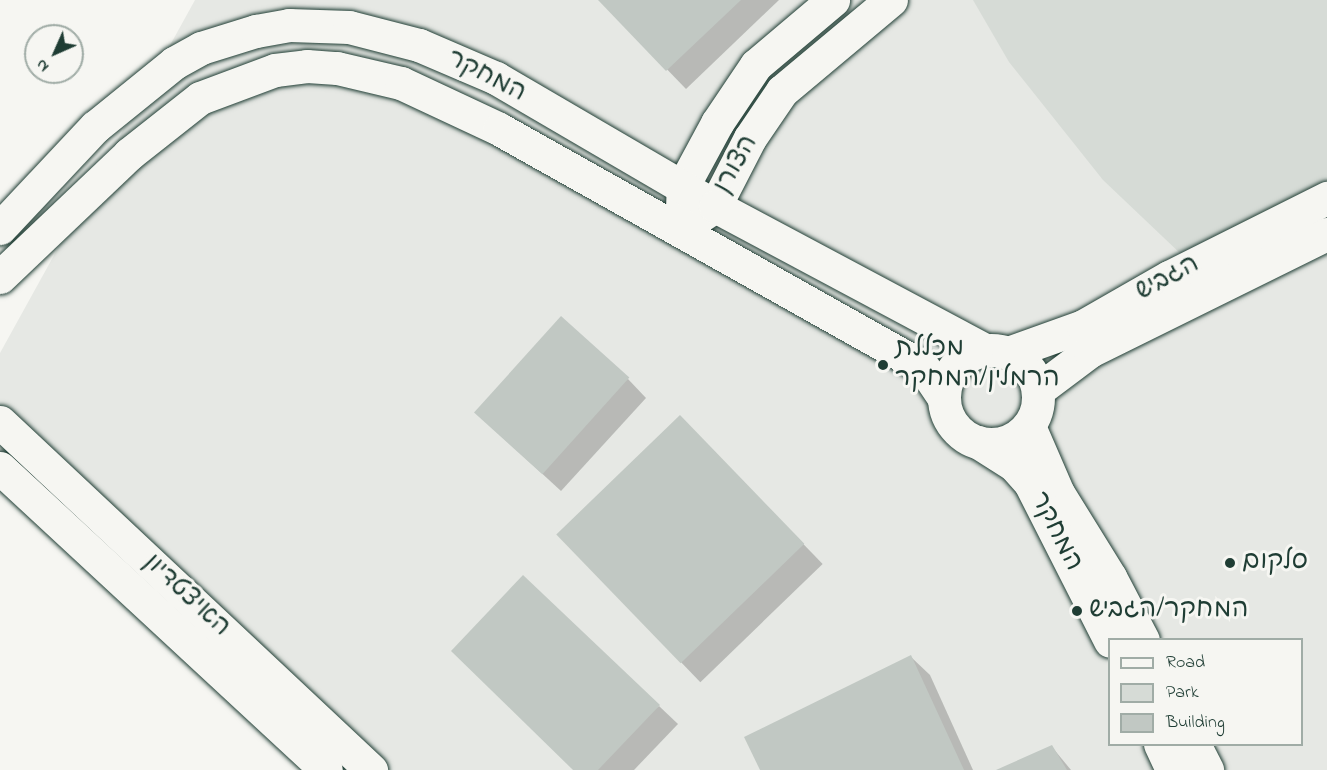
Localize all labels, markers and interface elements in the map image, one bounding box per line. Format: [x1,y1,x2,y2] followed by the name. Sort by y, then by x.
[24,24,84,84] north arrow
[441,44,531,110] street label: המחקר
[30,53,55,78] text: N
[708,130,766,200] street label: הצורן
[1131,249,1205,309] street label: הגביש
[895,334,1060,396] place label: מכללת הרמלין/המחקר
[876,358,890,372] marker: מכללת הרמלין/המחקר
[1022,487,1088,577] street label: המחקר
[1242,547,1308,579] place label: סלקום
[136,548,236,644] street label: האיצטדיון
[1223,556,1237,570] marker: סלקום
[1089,595,1248,627] place label: המחקר/הגביש
[1070,604,1084,618] marker: המחקר/הגביש
[1108,638,1303,746] legend
[1166,650,1205,676] text: Road
[1166,680,1199,706] text: Park
[1166,710,1225,736] text: Building

